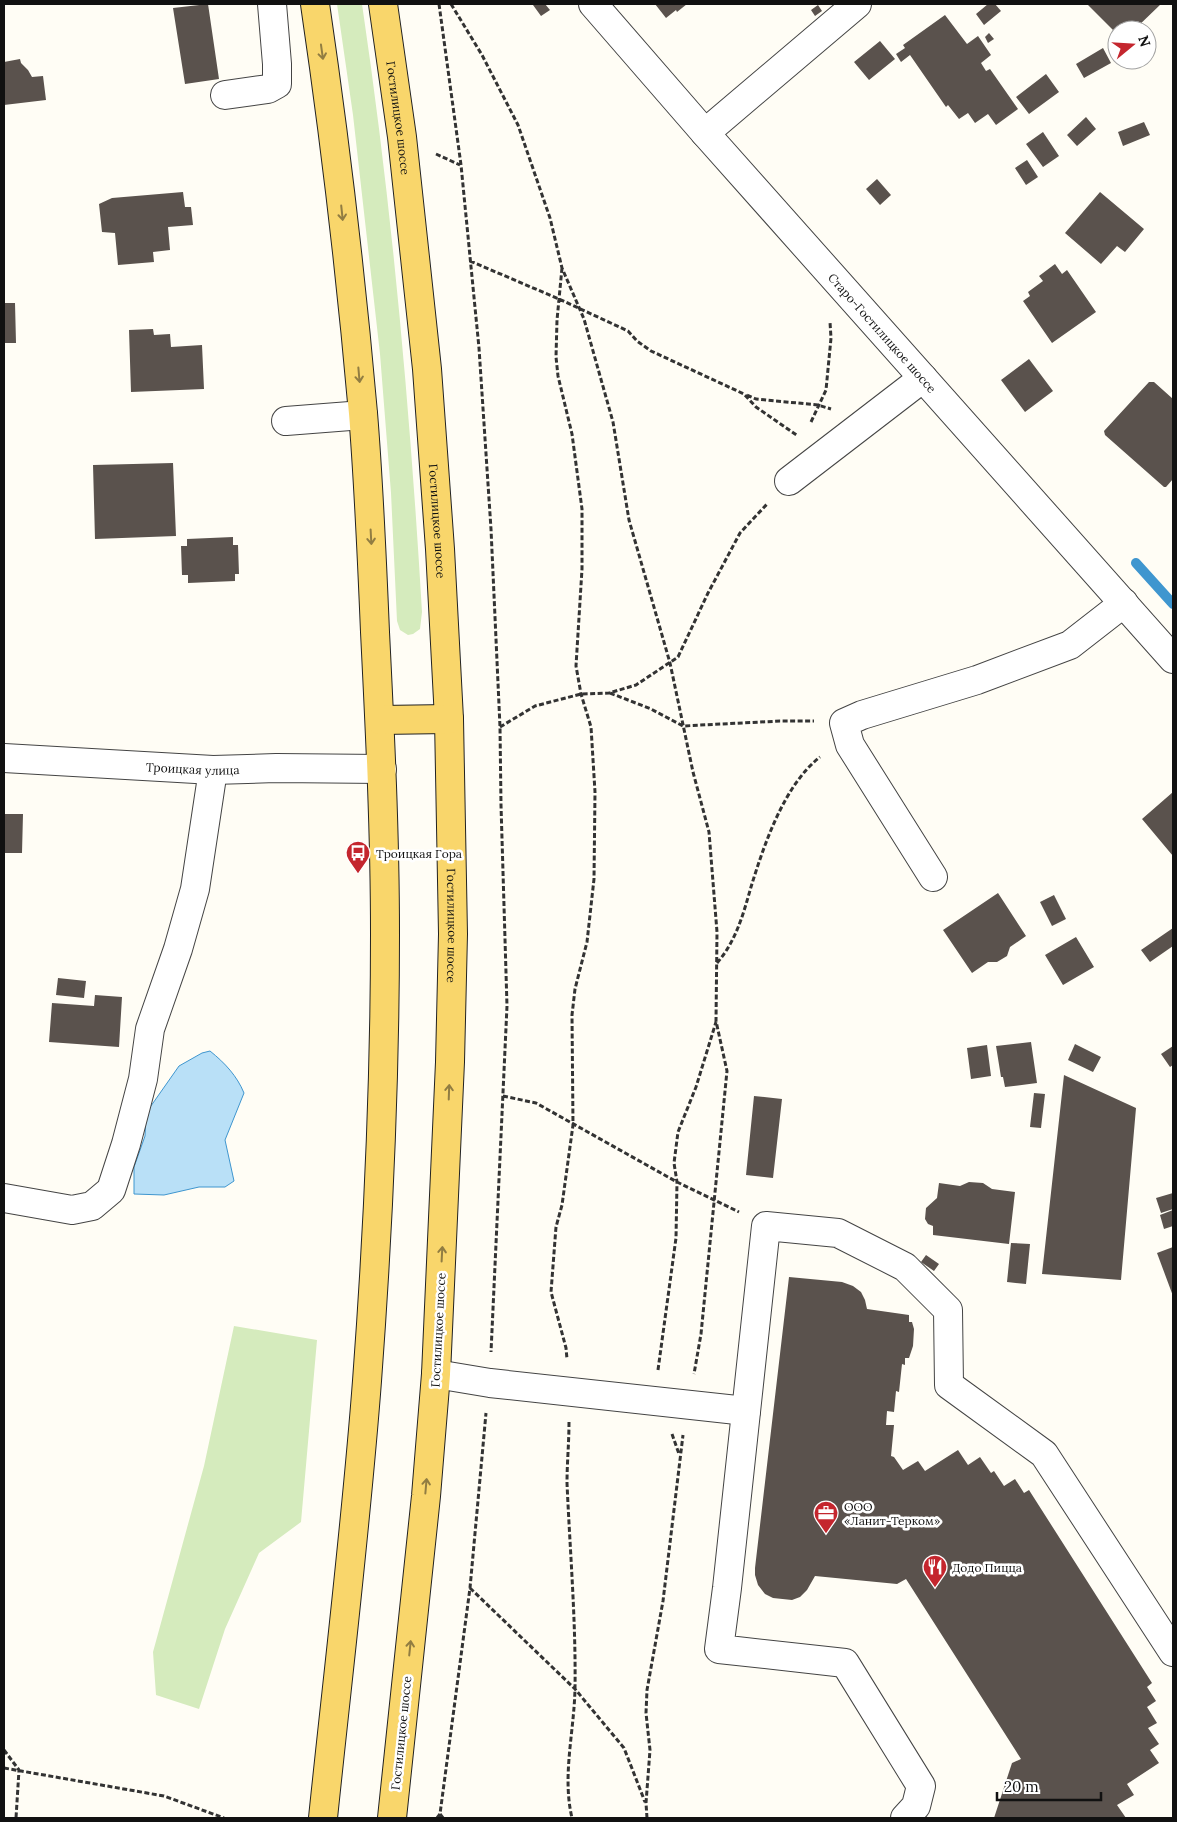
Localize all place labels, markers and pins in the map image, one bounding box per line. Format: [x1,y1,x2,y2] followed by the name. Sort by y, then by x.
[345,840,371,874] bus stop icon: Троицкая Гора
[376,846,462,861] place label: Троицкая Гора
[844,1499,940,1528] place label: ООО «Ланит-Терком»
[813,1500,839,1534] office icon: ООО «Ланит-Терком»
[922,1554,948,1588] restaurant icon: Додо Пицца
[952,1560,1022,1575] place label: Додо Пицца

